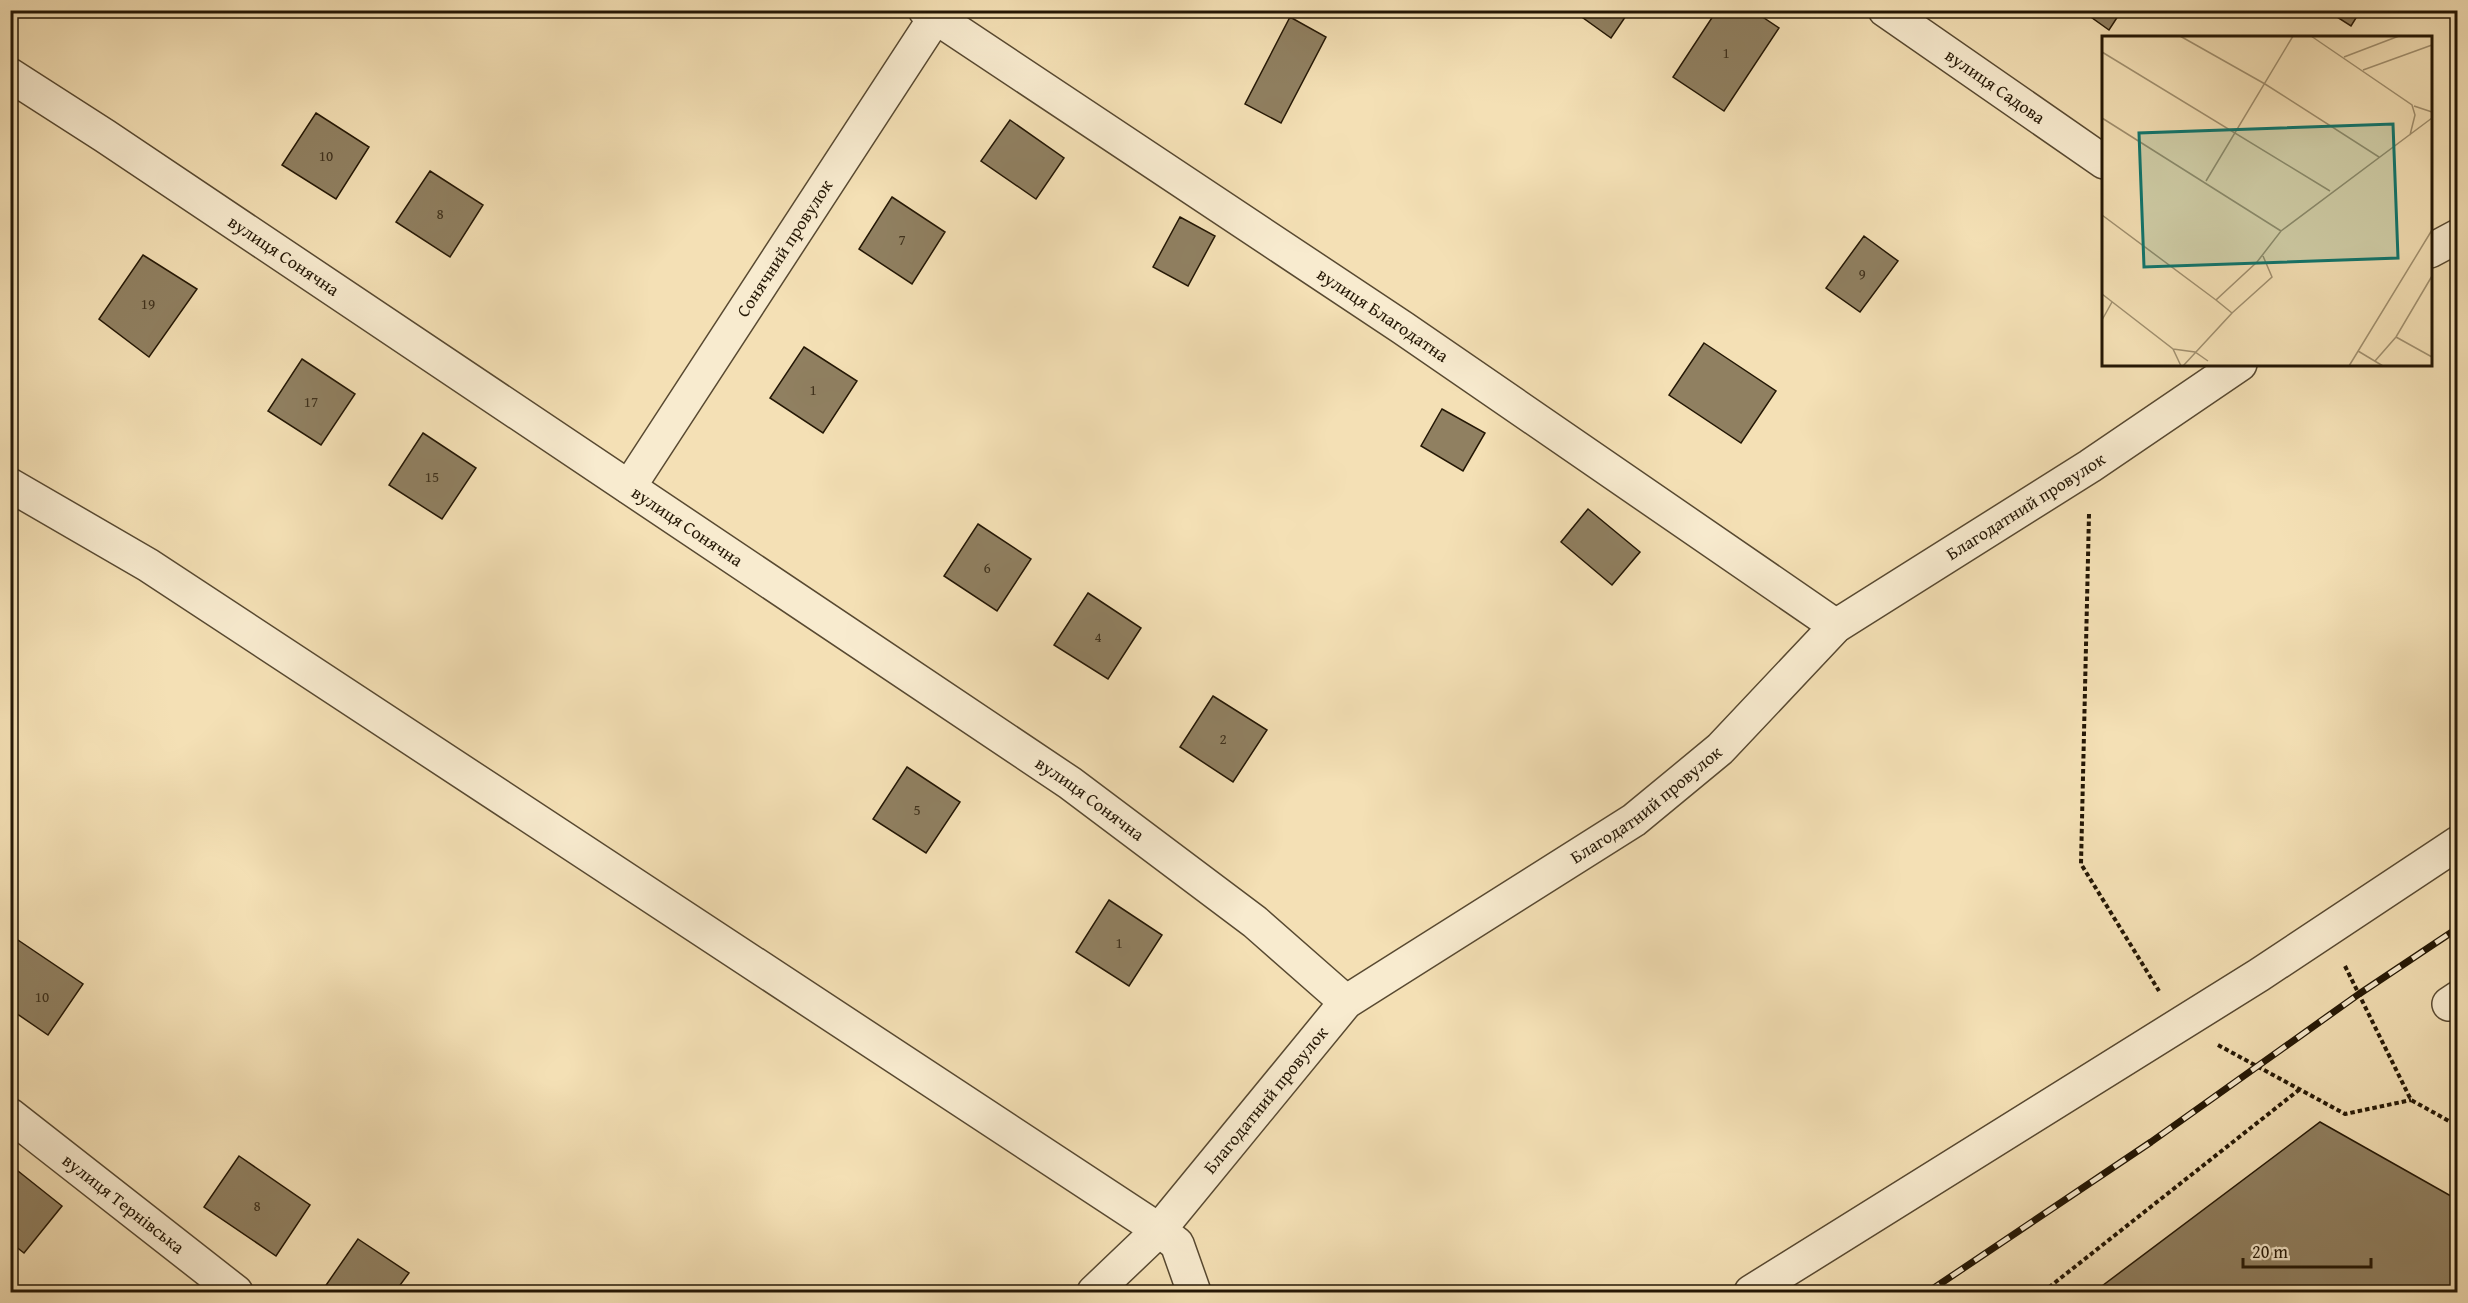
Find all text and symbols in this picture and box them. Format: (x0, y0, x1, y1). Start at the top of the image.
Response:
inset map (2102, 36, 2432, 366)
house number: 1 (1722, 42, 1730, 63)
street label: вулиця Садова (1940, 42, 2051, 131)
house number: 10 (319, 145, 333, 166)
street label: Сонячний провулок (729, 173, 839, 322)
house number: 8 (436, 203, 444, 224)
street label: вулиця Сонячна (223, 208, 345, 303)
house number: 7 (898, 229, 906, 250)
street label: вулиця Благодатна (1312, 260, 1455, 369)
house number: 9 (1858, 263, 1866, 284)
house number: 19 (141, 293, 155, 314)
house number: 1 (809, 379, 817, 400)
house number: 17 (304, 391, 318, 412)
street label: Благодатний провулок (1940, 445, 2111, 567)
house number: 15 (425, 466, 439, 487)
street label: вулиця Сонячна (626, 479, 749, 573)
house number: 6 (983, 557, 991, 578)
house number: 4 (1094, 626, 1102, 647)
house number: 2 (1219, 728, 1227, 749)
street label: Благодатний провулок (1564, 738, 1728, 870)
street label: вулиця Сонячна (1030, 749, 1151, 848)
house number: 5 (913, 799, 921, 820)
house number: 1 (1115, 932, 1123, 953)
house number: 10 (35, 986, 49, 1007)
street label: Благодатний провулок (1196, 1020, 1334, 1179)
street label: вулиця Тернівська (57, 1147, 191, 1260)
house number: 8 (253, 1195, 261, 1216)
scale bar (2243, 1231, 2370, 1269)
text: 20 m (2252, 1238, 2288, 1265)

